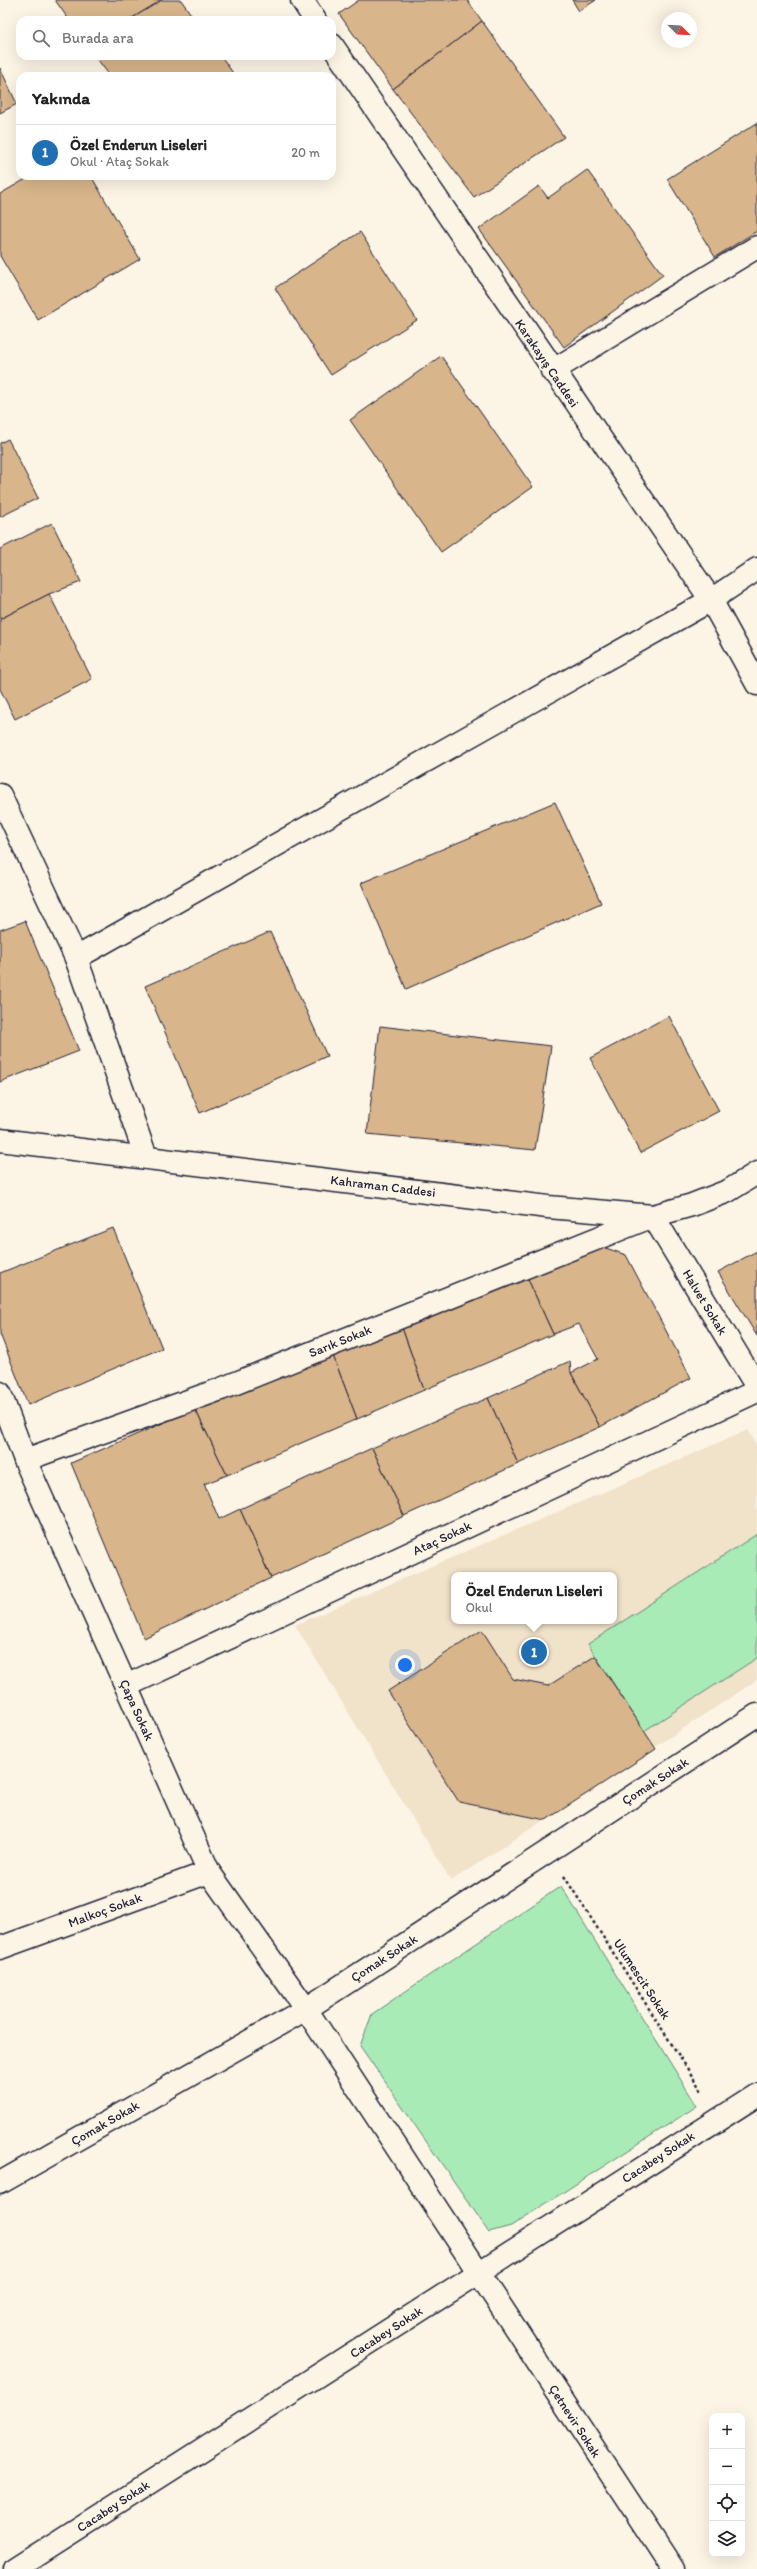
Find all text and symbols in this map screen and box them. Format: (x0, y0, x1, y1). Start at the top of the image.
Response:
north arrow (661, 12, 697, 48)
search box (16, 16, 336, 60)
icon: search (30, 27, 52, 49)
text: Burada ara (62, 29, 134, 47)
text: Yakında (32, 88, 90, 108)
text: Özel Enderun Liseleri (70, 136, 207, 154)
text: 1 (42, 145, 48, 160)
text: 20 m (291, 145, 320, 160)
text: Okul · Ataç Sokak (70, 154, 169, 169)
street label: Karakayış Caddesi (512, 316, 582, 410)
street label: Kahraman Caddesi (330, 1172, 436, 1200)
street label: Halvet Sokak (680, 1267, 731, 1338)
street label: Sarık Sokak (307, 1322, 374, 1360)
street label: Ataç Sokak (410, 1518, 474, 1558)
popup (451, 1572, 617, 1624)
text: Özel Enderun Liseleri (465, 1582, 603, 1600)
text: Okul (465, 1600, 492, 1615)
pin: 1 (521, 1637, 547, 1667)
your location (395, 1655, 415, 1675)
street label: Çapa Sokak (117, 1677, 157, 1743)
street label: Çomak Sokak (619, 1754, 691, 1808)
street label: Malkoç Sokak (66, 1890, 144, 1930)
street label: Çomak Sokak (348, 1931, 420, 1985)
street label: Ulumescit Sokak (610, 1936, 674, 2022)
street label: Çomak Sokak (68, 2097, 142, 2149)
street label: Cacabey Sokak (619, 2128, 697, 2186)
street label: Cacabey Sokak (347, 2303, 425, 2361)
street label: Çetnevir Sokak (546, 2382, 604, 2460)
map controls (709, 2413, 745, 2557)
button: + (709, 2413, 745, 2449)
button: − (709, 2449, 745, 2485)
street label: Cacabey Sokak (74, 2477, 152, 2535)
button: locate (709, 2485, 745, 2521)
button: layers (709, 2521, 745, 2557)

